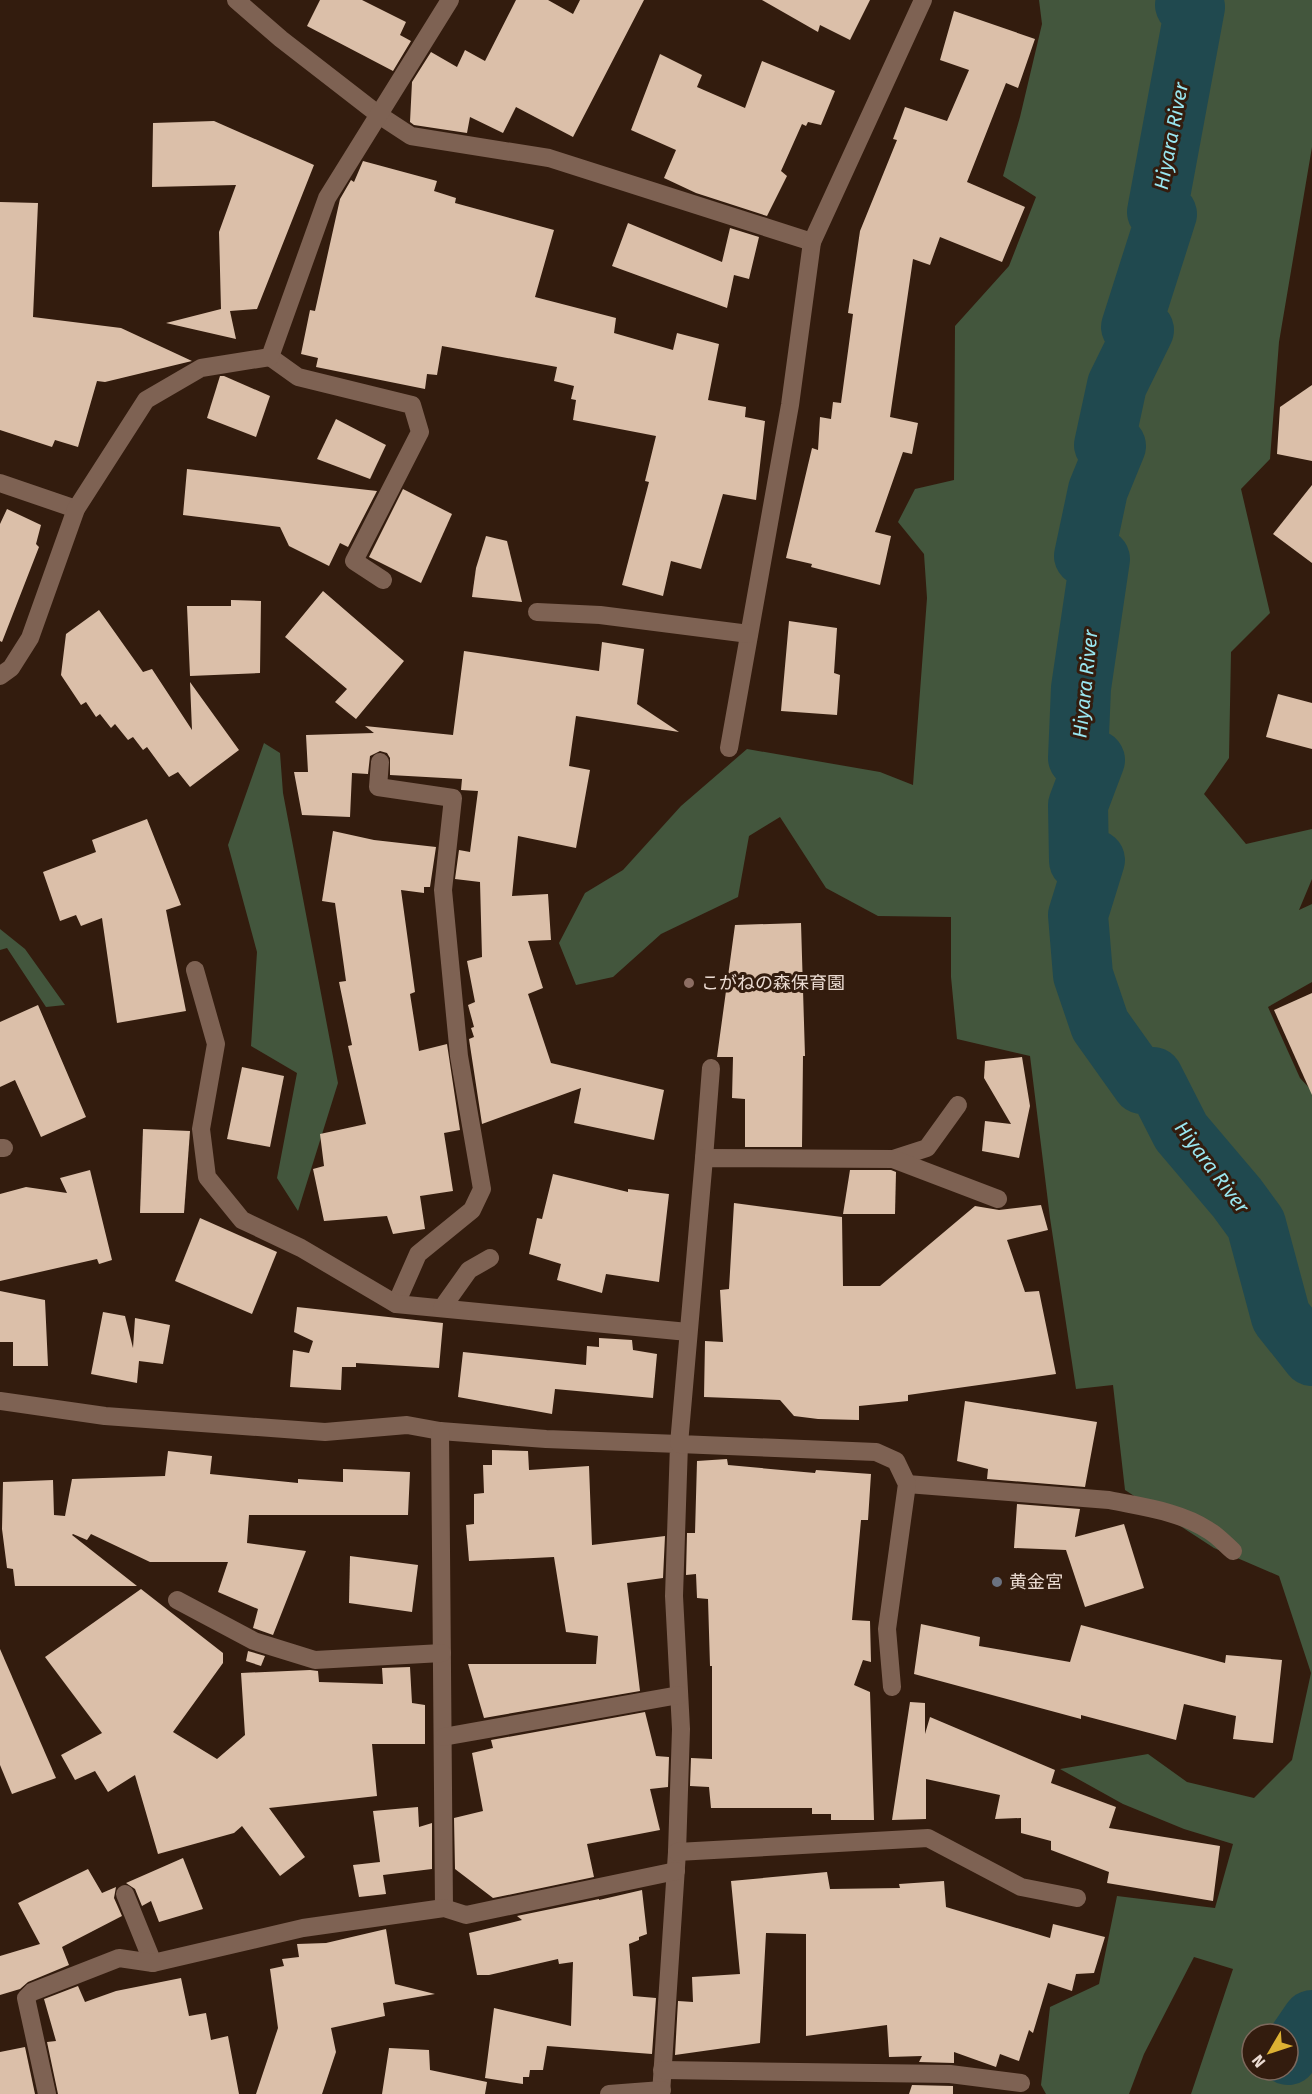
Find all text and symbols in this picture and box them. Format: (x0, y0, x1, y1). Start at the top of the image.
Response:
water label: Hiyara River (1149, 79, 1193, 192)
water label: Hiyara River (1067, 627, 1103, 739)
place label: こがねの森保育園 (701, 972, 845, 994)
marker: こがねの森保育園 (682, 976, 696, 990)
water label: Hiyara River (1170, 1116, 1255, 1219)
place label: 黄金宮 (1009, 1571, 1063, 1593)
marker: 黄金宮 (990, 1575, 1004, 1589)
north arrow (1240, 2022, 1300, 2082)
text: N (1248, 2051, 1269, 2071)

